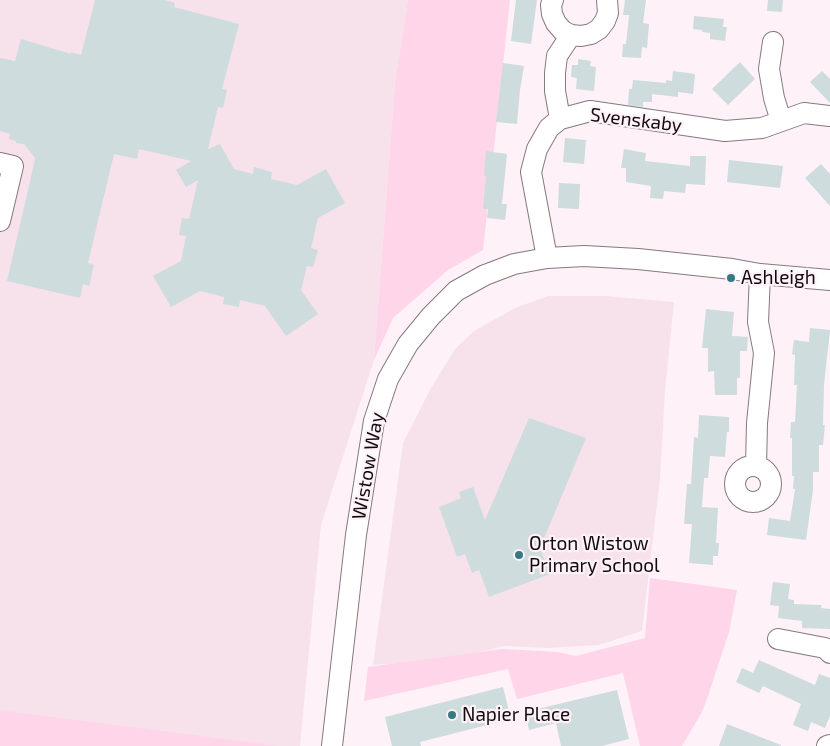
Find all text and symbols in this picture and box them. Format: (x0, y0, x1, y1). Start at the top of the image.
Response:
street label: Svenskaby (589, 103, 683, 137)
place label: Ashleigh (741, 267, 816, 289)
marker: Ashleigh (725, 272, 737, 284)
street label: Wistow Way (347, 411, 389, 521)
place label: Orton Wistow Primary School (529, 533, 660, 577)
marker: Orton Wistow Primary School (513, 549, 525, 561)
place label: Napier Place (462, 704, 570, 726)
marker: Napier Place (446, 709, 458, 721)

